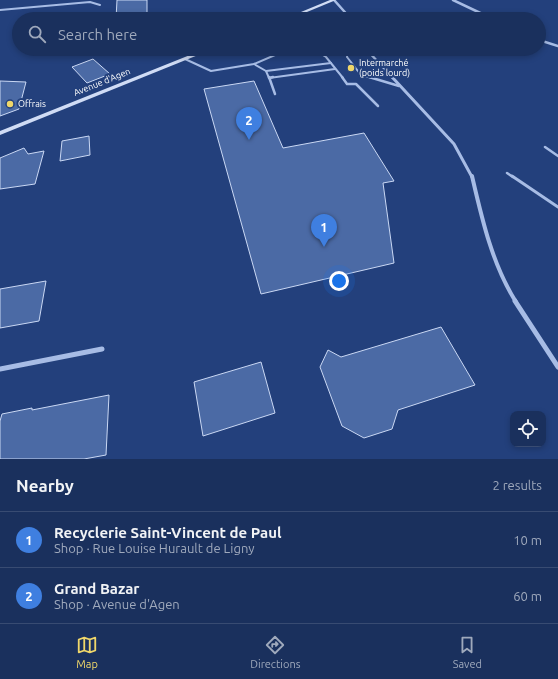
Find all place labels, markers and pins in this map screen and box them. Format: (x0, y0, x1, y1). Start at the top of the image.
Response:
place label: Intermarché (poids lourd) (359, 58, 410, 78)
marker: Intermarché (poids lourd) (346, 63, 356, 73)
marker: Offrais (5, 99, 15, 109)
place label: Offrais (18, 99, 46, 109)
pin: 2 (236, 107, 262, 140)
pin: 1 (311, 214, 337, 247)

